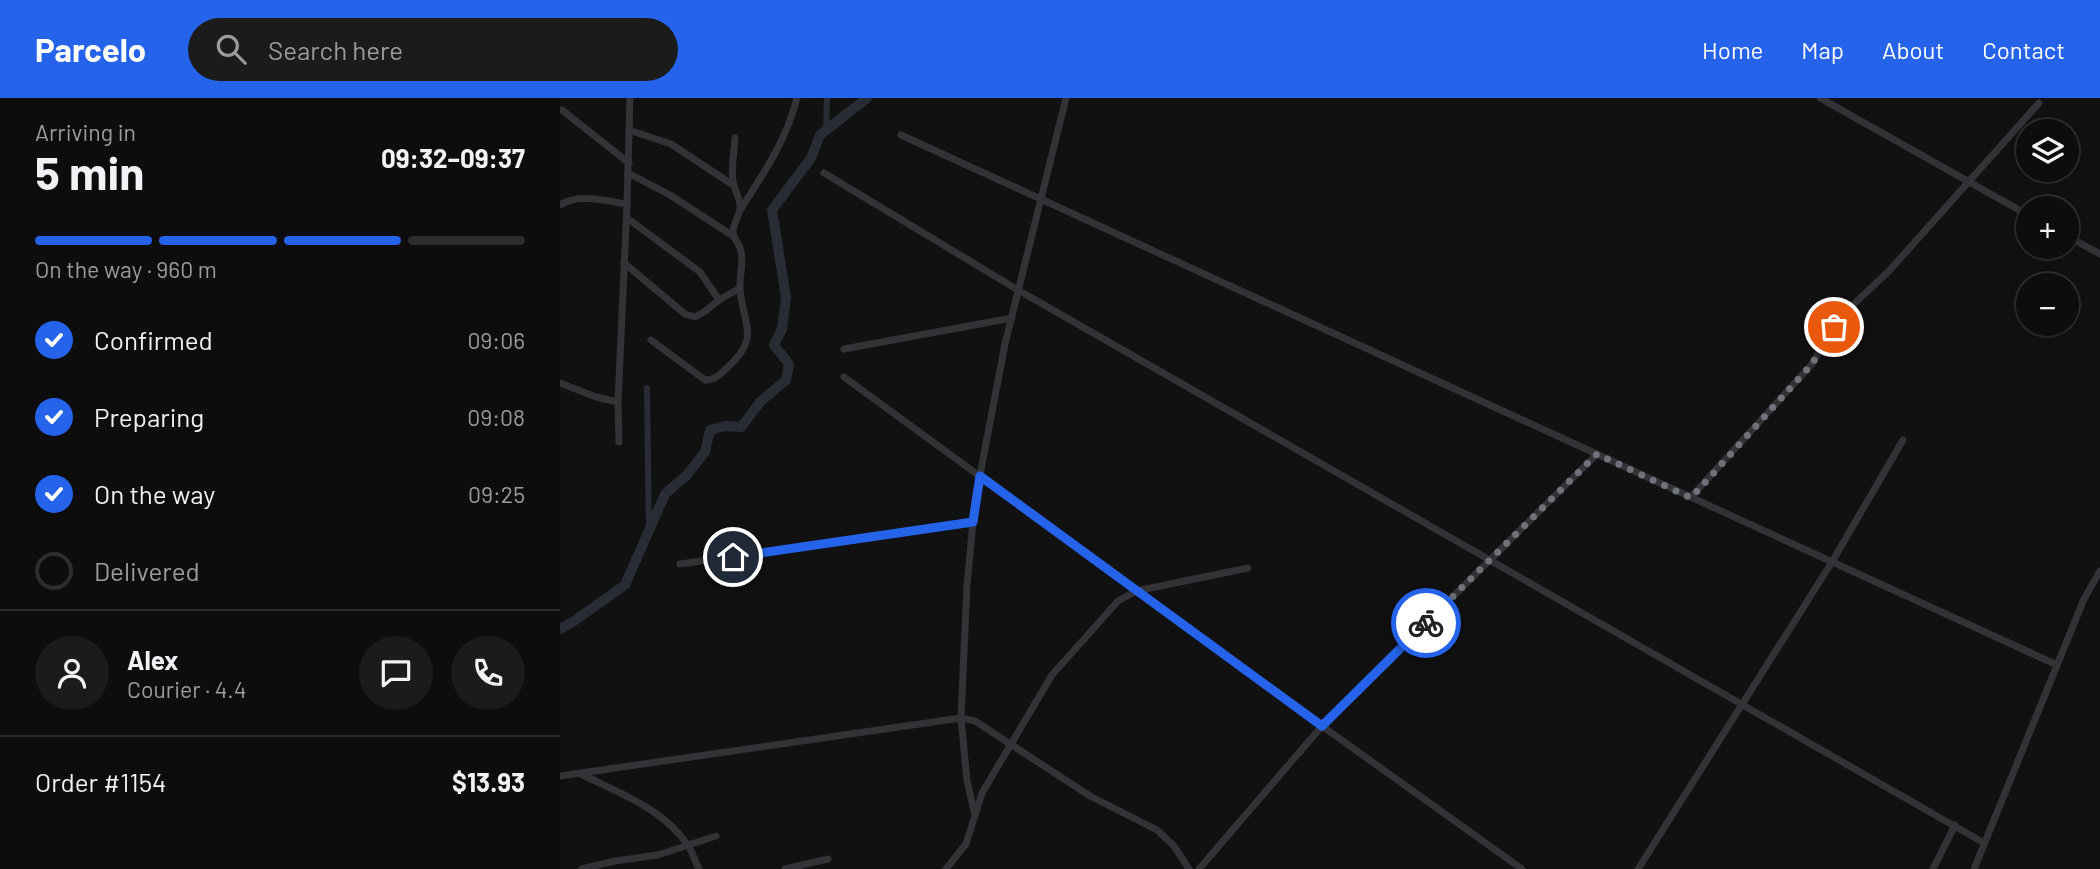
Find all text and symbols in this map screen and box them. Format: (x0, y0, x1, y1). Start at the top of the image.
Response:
search box (188, 18, 678, 81)
text: Parcelo (35, 29, 146, 69)
icon: search (212, 30, 250, 68)
text: Search here (268, 34, 403, 65)
text: Home (1702, 35, 1763, 64)
text: Map (1801, 35, 1844, 64)
text: About (1882, 35, 1944, 64)
text: Contact (1982, 35, 2065, 64)
text: Arriving in (35, 118, 136, 146)
map controls (2016, 119, 2079, 336)
button: layers (2016, 119, 2079, 182)
text: 09:32–09:37 (381, 142, 525, 173)
text: 5 min (35, 144, 144, 199)
button: + (2016, 196, 2079, 259)
text: On the way · 960 m (35, 255, 217, 283)
button: − (2016, 273, 2079, 336)
pin (1804, 297, 1864, 357)
icon: bag (1815, 308, 1853, 346)
icon: check (35, 321, 73, 359)
text: Confirmed (94, 324, 213, 355)
text: 09:06 (467, 326, 525, 354)
icon: check (35, 398, 73, 436)
text: Preparing (94, 401, 204, 432)
text: 09:08 (467, 403, 525, 431)
icon: check (35, 475, 73, 513)
text: On the way (94, 478, 215, 509)
text: 09:25 (468, 480, 525, 508)
pin (703, 527, 763, 587)
icon: home (714, 538, 752, 576)
text: Delivered (94, 555, 200, 586)
courier (1391, 588, 1461, 658)
icon: bike (1407, 604, 1445, 642)
button: person (35, 636, 109, 710)
button: chat (359, 636, 433, 710)
button: phone (451, 636, 525, 710)
text: Alex (127, 644, 178, 675)
text: Courier · 4.4 (127, 675, 246, 703)
text: Order #1154 (35, 766, 166, 797)
text: $13.93 (452, 766, 525, 797)

